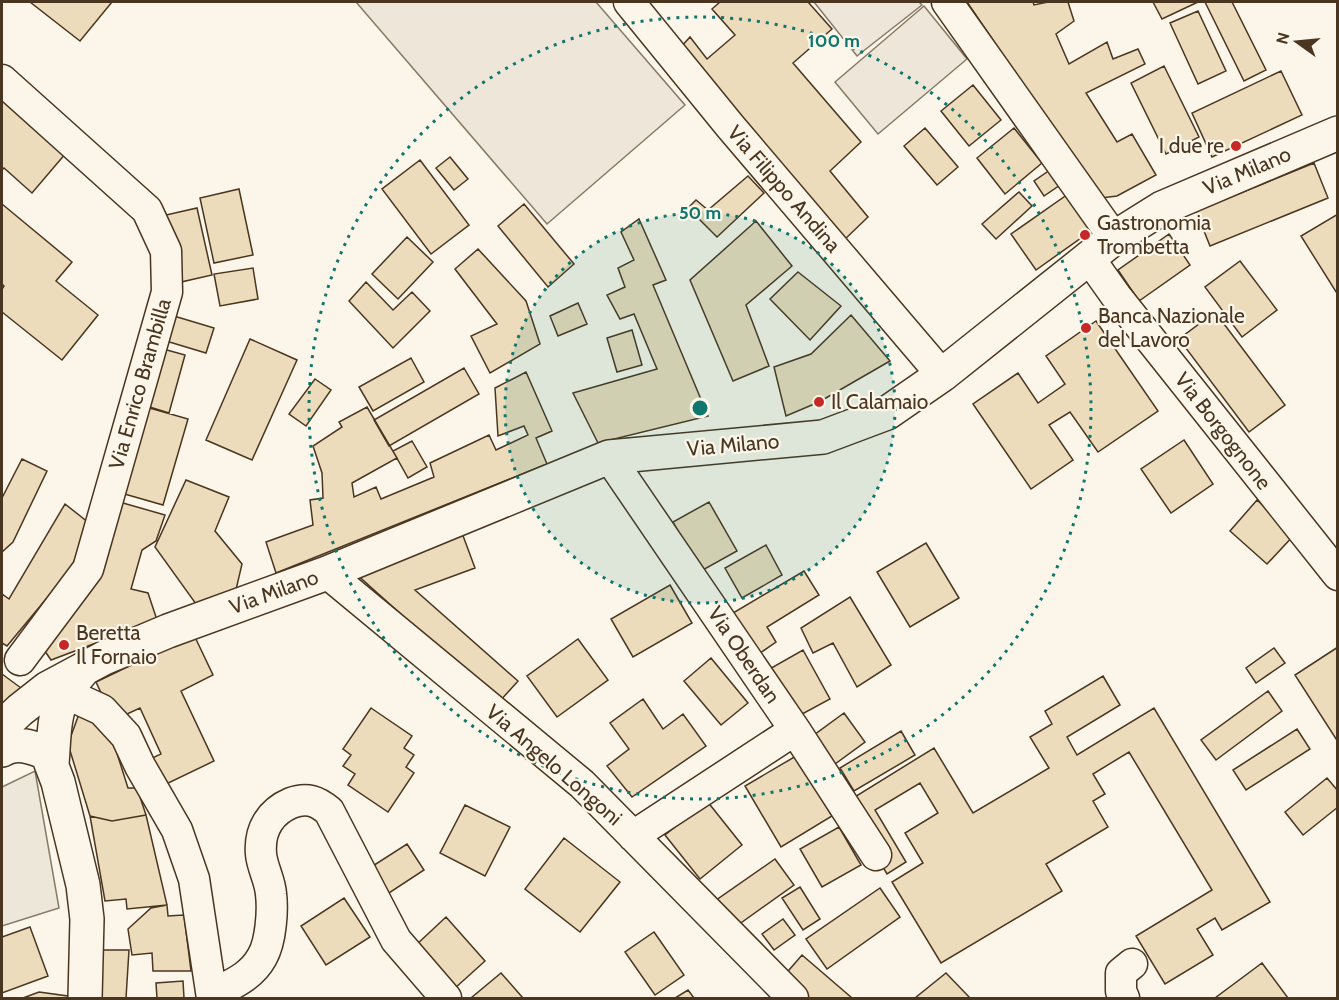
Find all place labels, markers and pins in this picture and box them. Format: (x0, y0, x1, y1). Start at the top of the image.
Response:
place label: I due re (1159, 133, 1224, 158)
marker: I due re (1229, 139, 1243, 153)
place label: Gastronomia Trombetta (1097, 210, 1211, 259)
marker: Gastronomia Trombetta (1078, 228, 1092, 242)
place label: Banca Nazionale del Lavoro (1098, 303, 1245, 352)
marker: Banca Nazionale del Lavoro (1079, 321, 1093, 335)
place label: Il Calamaio (831, 389, 928, 414)
marker: Il Calamaio (812, 395, 826, 409)
centre of rings (690, 398, 710, 418)
place label: Beretta Il Fornaio (76, 620, 157, 669)
marker: Beretta Il Fornaio (57, 638, 71, 652)

